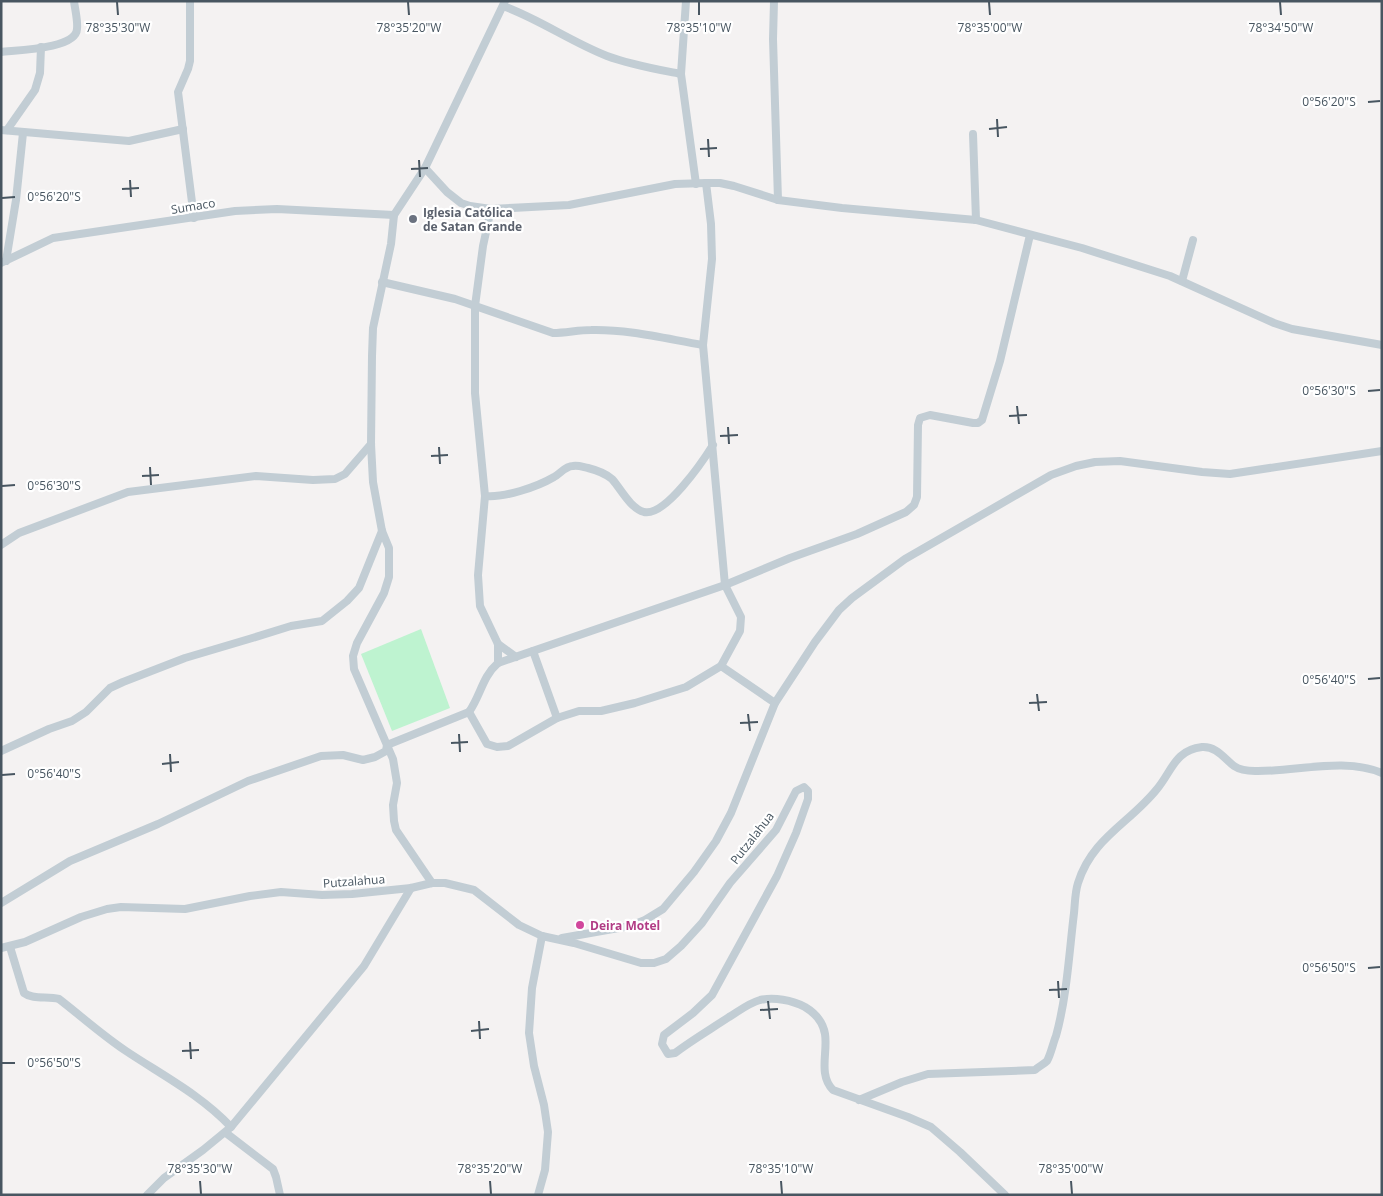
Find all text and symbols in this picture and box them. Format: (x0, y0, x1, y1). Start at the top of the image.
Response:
text: 78°35'30"W (86, 19, 150, 36)
text: 78°35'20"W (377, 19, 441, 36)
text: 78°35'10"W (667, 19, 731, 36)
text: 78°35'00"W (958, 19, 1022, 36)
text: 78°34'50"W (1249, 19, 1313, 36)
text: 0°56'20"S (1302, 93, 1356, 110)
text: 0°56'20"S (27, 188, 81, 205)
street label: Sumaco (170, 194, 216, 218)
place label: Iglesia Católica de Satan Grande (423, 204, 522, 235)
marker: Iglesia Católica de Satan Grande (407, 213, 419, 225)
text: 0°56'30"S (1302, 382, 1356, 399)
text: 0°56'30"S (27, 477, 81, 494)
text: 0°56'40"S (1302, 671, 1356, 688)
text: 0°56'40"S (27, 765, 81, 782)
street label: Putzalahua (726, 808, 778, 868)
street label: Putzalahua (322, 870, 386, 892)
place label: Deira Motel (590, 917, 660, 934)
marker: Deira Motel (574, 919, 586, 931)
text: 0°56'50"S (1302, 959, 1356, 976)
text: 0°56'50"S (27, 1054, 81, 1071)
text: 78°35'30"W (168, 1160, 232, 1177)
text: 78°35'20"W (458, 1160, 522, 1177)
text: 78°35'10"W (749, 1160, 813, 1177)
text: 78°35'00"W (1039, 1160, 1103, 1177)

